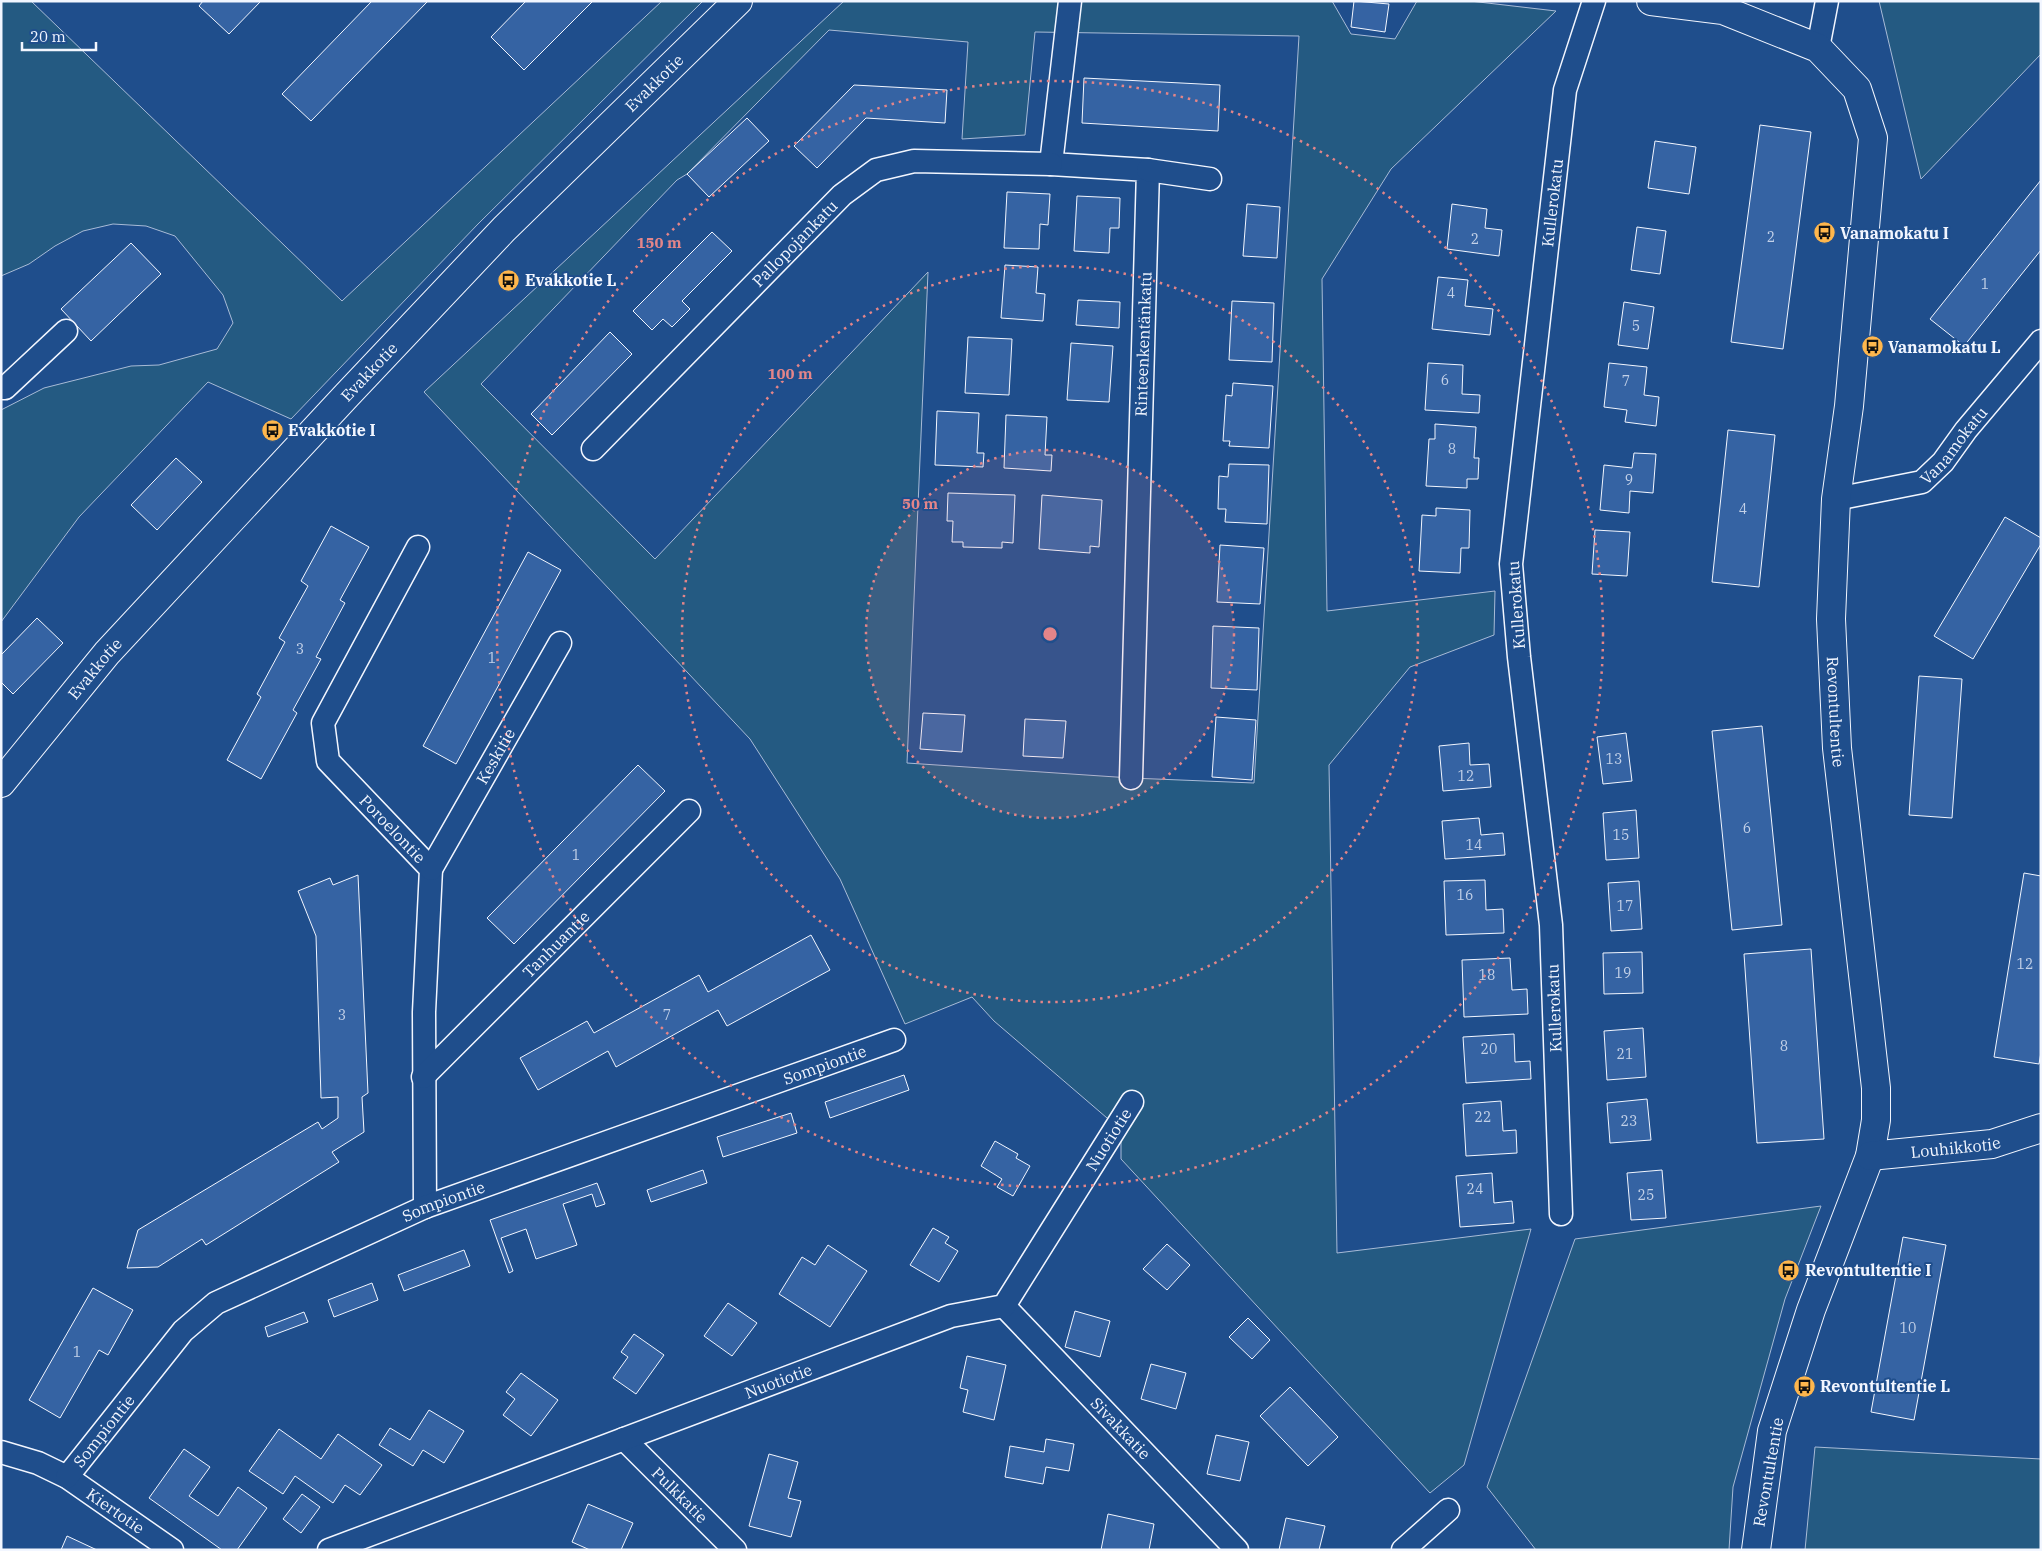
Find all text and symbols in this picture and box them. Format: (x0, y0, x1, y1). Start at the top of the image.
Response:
scale bar (22, 20, 96, 52)
text: 20 m (30, 27, 66, 46)
street label: Evakkotie (620, 50, 687, 116)
street label: Kullerokatu (1537, 157, 1567, 248)
street label: Pallopojankatu (748, 196, 842, 291)
bus stop icon: Vanamokatu I (1812, 221, 1836, 245)
place label: Vanamokatu I (1840, 223, 1949, 243)
house number: 2 (1767, 228, 1775, 246)
house number: 2 (1471, 230, 1479, 248)
text: 150 m (636, 233, 682, 252)
bus stop icon: Evakkotie L (497, 268, 521, 292)
place label: Evakkotie L (525, 270, 617, 290)
street label: Rinteenkentänkatu (1130, 271, 1156, 417)
house number: 1 (1981, 275, 1989, 293)
house number: 4 (1447, 284, 1455, 302)
house number: 5 (1632, 317, 1640, 335)
bus stop icon: Vanamokatu L (1860, 335, 1884, 359)
place label: Vanamokatu L (1888, 337, 2001, 357)
street label: Evakkotie (336, 338, 402, 406)
text: 100 m (767, 364, 813, 383)
house number: 6 (1441, 371, 1449, 389)
house number: 7 (1622, 372, 1630, 390)
street label: Vanamokatu (1916, 402, 1991, 489)
bus stop icon: Evakkotie I (260, 418, 284, 442)
place label: Evakkotie I (288, 420, 376, 440)
house number: 8 (1448, 440, 1456, 458)
house number: 9 (1625, 471, 1633, 489)
text: 50 m (902, 494, 938, 513)
house number: 4 (1739, 500, 1747, 518)
street label: Kullerokatu (1503, 560, 1529, 650)
centre of rings (1041, 625, 1059, 643)
street label: Evakkotie (63, 634, 126, 703)
house number: 3 (296, 640, 304, 658)
house number: 1 (488, 649, 496, 667)
street label: Revontultentie (1823, 656, 1849, 768)
street label: Keskitie (472, 725, 519, 788)
house number: 13 (1606, 750, 1622, 768)
house number: 12 (1458, 767, 1474, 785)
street label: Poroelontie (355, 790, 430, 867)
house number: 6 (1743, 819, 1751, 837)
house number: 15 (1613, 826, 1629, 844)
house number: 14 (1466, 836, 1482, 854)
house number: 1 (572, 846, 580, 864)
house number: 16 (1457, 886, 1473, 904)
house number: 17 (1617, 897, 1633, 915)
street label: Tanhuantie (518, 906, 594, 982)
house number: 12 (2017, 955, 2033, 973)
street label: Kullerokatu (1542, 963, 1566, 1053)
house number: 19 (1615, 964, 1631, 982)
house number: 18 (1479, 966, 1495, 984)
house number: 3 (338, 1006, 346, 1024)
house number: 7 (663, 1006, 671, 1024)
house number: 8 (1780, 1037, 1788, 1055)
house number: 20 (1481, 1040, 1497, 1058)
street label: Sompiontie (780, 1041, 869, 1089)
house number: 21 (1617, 1045, 1633, 1063)
street label: Nuotiotie (1081, 1104, 1136, 1175)
house number: 22 (1475, 1108, 1491, 1126)
house number: 23 (1621, 1112, 1637, 1130)
street label: Louhikkotie (1910, 1132, 2003, 1162)
street label: Sompiontie (399, 1177, 488, 1226)
house number: 24 (1467, 1180, 1483, 1198)
house number: 25 (1638, 1186, 1654, 1204)
bus stop icon: Revontultentie I (1777, 1258, 1801, 1282)
place label: Revontultentie I (1805, 1260, 1932, 1280)
house number: 10 (1900, 1319, 1916, 1337)
house number: 1 (73, 1343, 81, 1361)
street label: Nuotiotie (742, 1359, 815, 1403)
bus stop icon: Revontultentie L (1792, 1374, 1816, 1398)
place label: Revontultentie L (1820, 1376, 1950, 1396)
street label: Sompiontie (69, 1390, 139, 1471)
street label: Sivakkatie (1086, 1393, 1155, 1463)
street label: Revontultentie (1749, 1416, 1787, 1528)
street label: Pulkkatie (648, 1463, 712, 1527)
street label: Kiertotie (83, 1484, 148, 1538)

